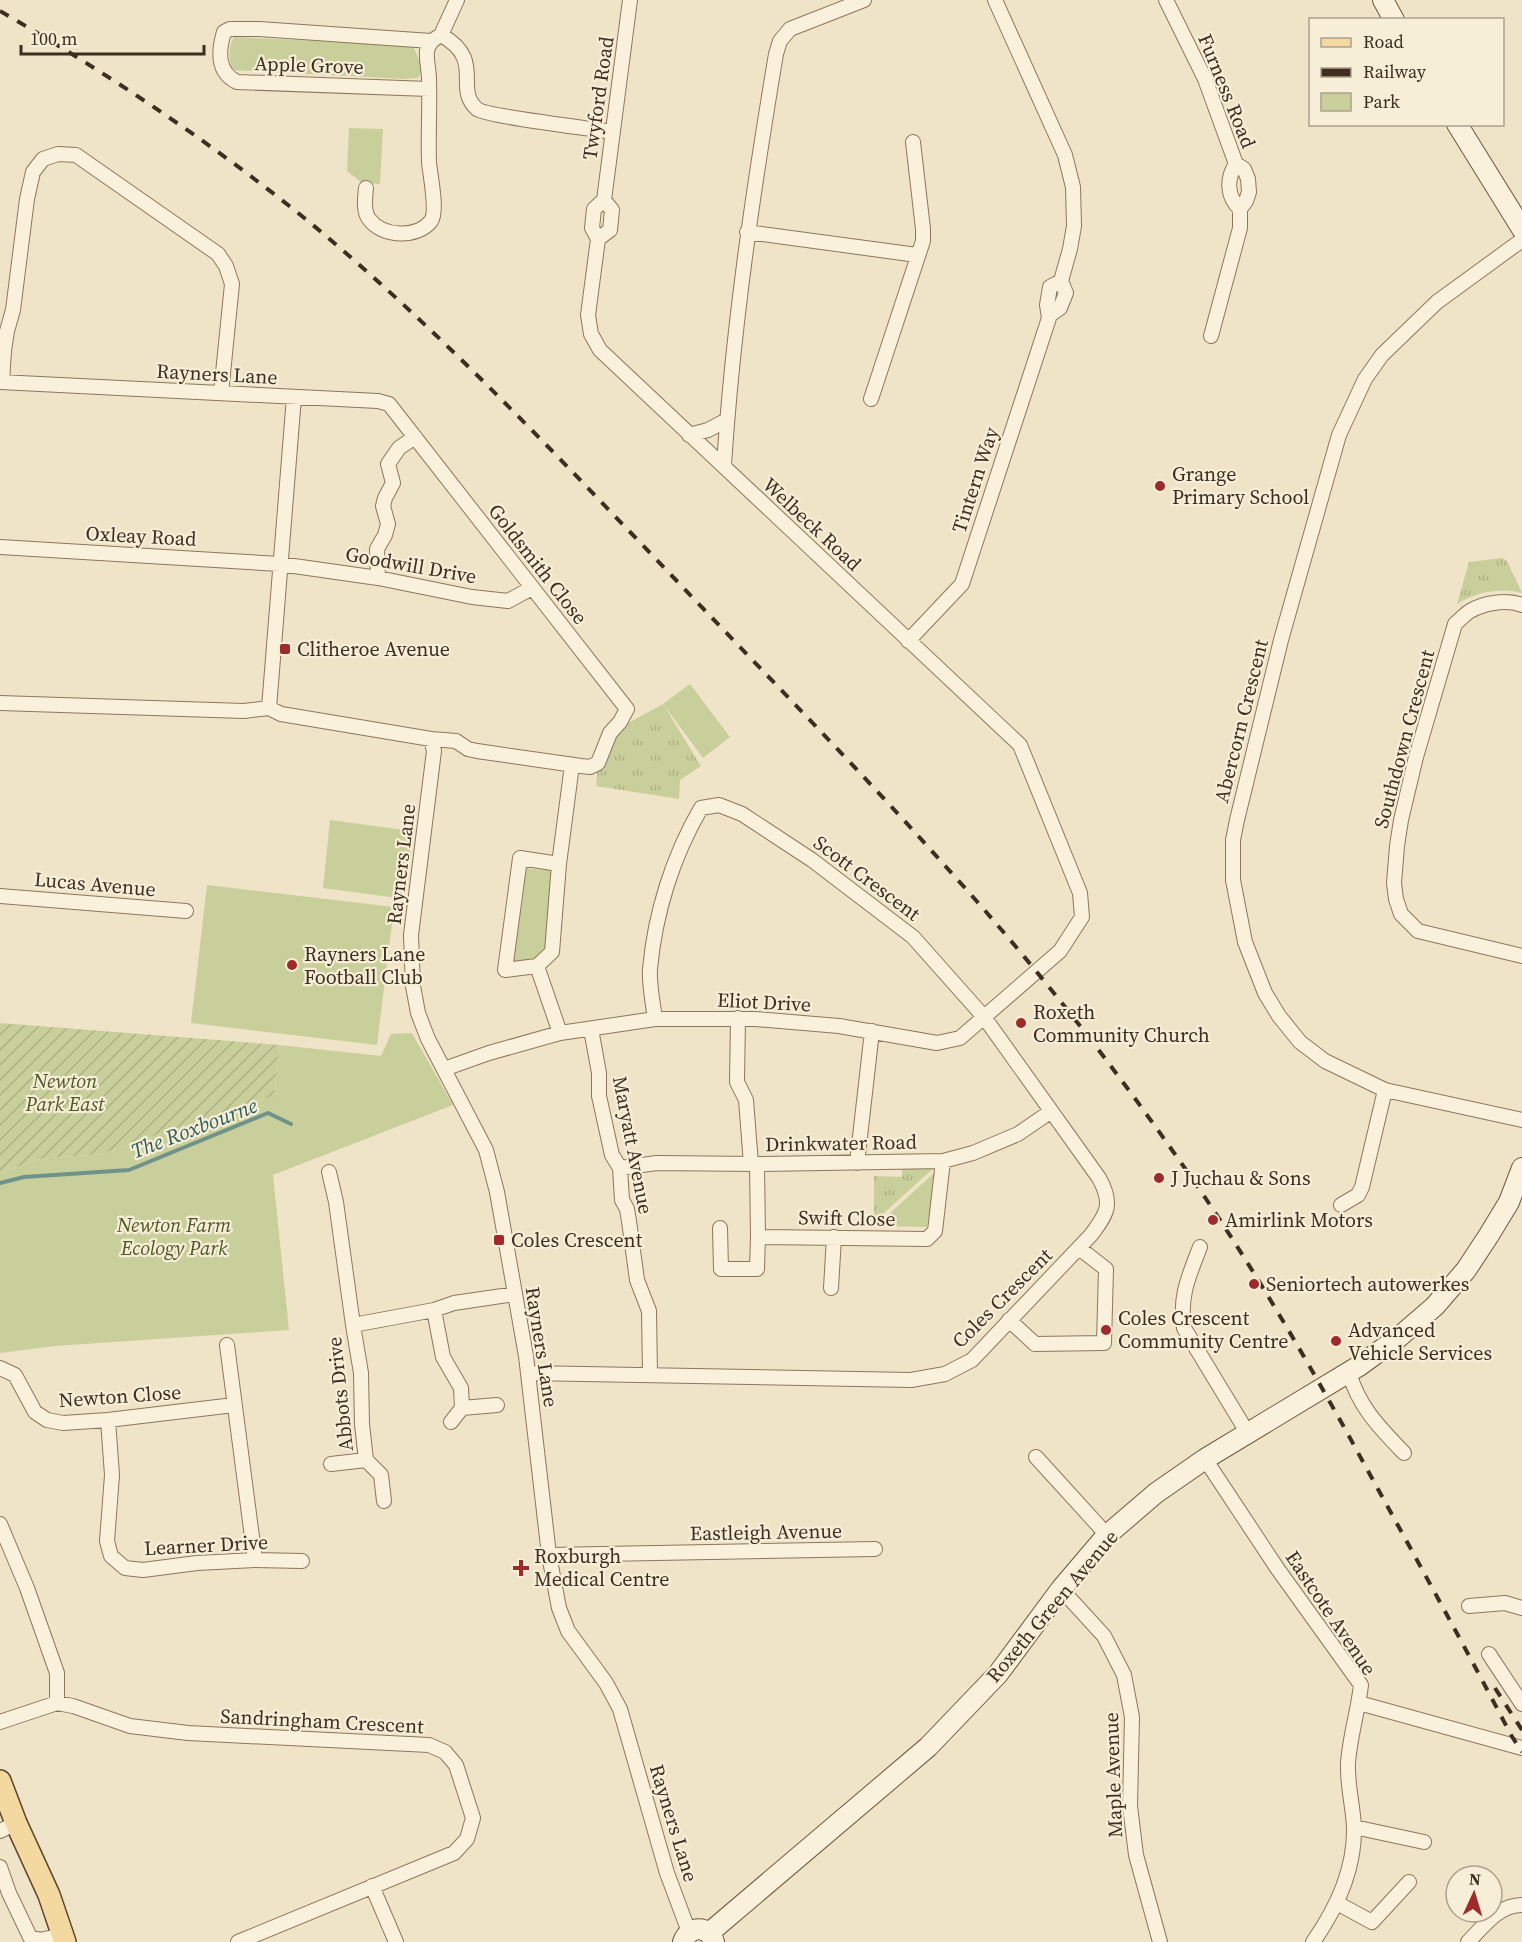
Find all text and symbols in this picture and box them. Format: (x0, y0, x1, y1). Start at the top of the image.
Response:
scale bar (21, 18, 204, 56)
legend (1309, 18, 1504, 126)
text: 100 m (30, 26, 77, 51)
text: Road (1363, 29, 1404, 54)
street label: Furness Road (1191, 30, 1263, 153)
street label: Twyford Road (575, 34, 621, 162)
street label: Apple Grove (254, 49, 364, 81)
text: Railway (1363, 59, 1427, 84)
text: Park (1363, 89, 1400, 114)
street label: Rayners Lane (156, 357, 278, 391)
street label: Tintern Way (945, 423, 1005, 536)
place label: Grange Primary School (1172, 460, 1309, 511)
street label: Welbeck Road (756, 471, 868, 578)
marker: Grange Primary School (1153, 479, 1167, 493)
street label: Goldsmith Close (482, 498, 594, 630)
street label: Oxleay Road (85, 519, 198, 553)
street label: Goodwill Drive (343, 540, 479, 590)
place label: Clitheroe Avenue (297, 635, 450, 663)
street label: Abercorn Crescent (1207, 636, 1275, 806)
marker: Clitheroe Avenue (278, 642, 292, 656)
street label: Southdown Crescent (1367, 646, 1441, 831)
street label: Rayners Lane (380, 802, 422, 926)
street label: Scott Crescent (808, 829, 926, 928)
street label: Lucas Avenue (33, 865, 157, 903)
place label: Rayners Lane Football Club (304, 940, 425, 991)
marker: Rayners Lane Football Club (285, 958, 299, 972)
street label: Eliot Drive (716, 986, 812, 1018)
place label: Roxeth Community Church (1033, 998, 1210, 1049)
marker: Roxeth Community Church (1014, 1016, 1028, 1030)
park label: Newton Park East (25, 1067, 106, 1118)
street label: Maryatt Avenue (606, 1074, 660, 1216)
water label: The Roxbourne (127, 1090, 262, 1165)
street label: Drinkwater Road (765, 1128, 918, 1158)
place label: J Juchau & Sons (1170, 1164, 1311, 1192)
marker: J Juchau & Sons (1152, 1171, 1166, 1185)
street label: Swift Close (798, 1203, 896, 1233)
place label: Amirlink Motors (1225, 1206, 1373, 1234)
park label: Newton Farm Ecology Park (116, 1211, 232, 1262)
marker: Amirlink Motors (1206, 1213, 1220, 1227)
place label: Coles Crescent (511, 1226, 643, 1254)
marker: Coles Crescent (492, 1233, 506, 1247)
street label: Coles Crescent (946, 1241, 1059, 1354)
place label: Seniortech autowerkes (1266, 1270, 1469, 1298)
marker: Seniortech autowerkes (1247, 1277, 1261, 1291)
street label: Rayners Lane (519, 1285, 565, 1409)
place label: Coles Crescent Community Centre (1118, 1304, 1288, 1355)
place label: Advanced Vehicle Services (1348, 1316, 1492, 1367)
marker: Coles Crescent Community Centre (1099, 1323, 1113, 1337)
marker: Advanced Vehicle Services (1329, 1334, 1343, 1348)
street label: Abbots Drive (320, 1335, 360, 1453)
street label: Newton Close (58, 1378, 182, 1414)
street label: Eastleigh Avenue (690, 1517, 842, 1547)
street label: Roxeth Green Avenue (980, 1524, 1124, 1688)
street label: Learner Drive (143, 1528, 269, 1562)
place label: Roxburgh Medical Centre (534, 1542, 670, 1593)
street label: Eastcote Avenue (1279, 1545, 1383, 1681)
marker: Roxburgh Medical Centre (512, 1559, 530, 1577)
street label: Sandringham Crescent (220, 1702, 425, 1740)
street label: Maple Avenue (1097, 1712, 1129, 1838)
street label: Rayners Lane (643, 1761, 705, 1885)
north arrow (1444, 1864, 1504, 1924)
text: N (1468, 1868, 1482, 1890)

